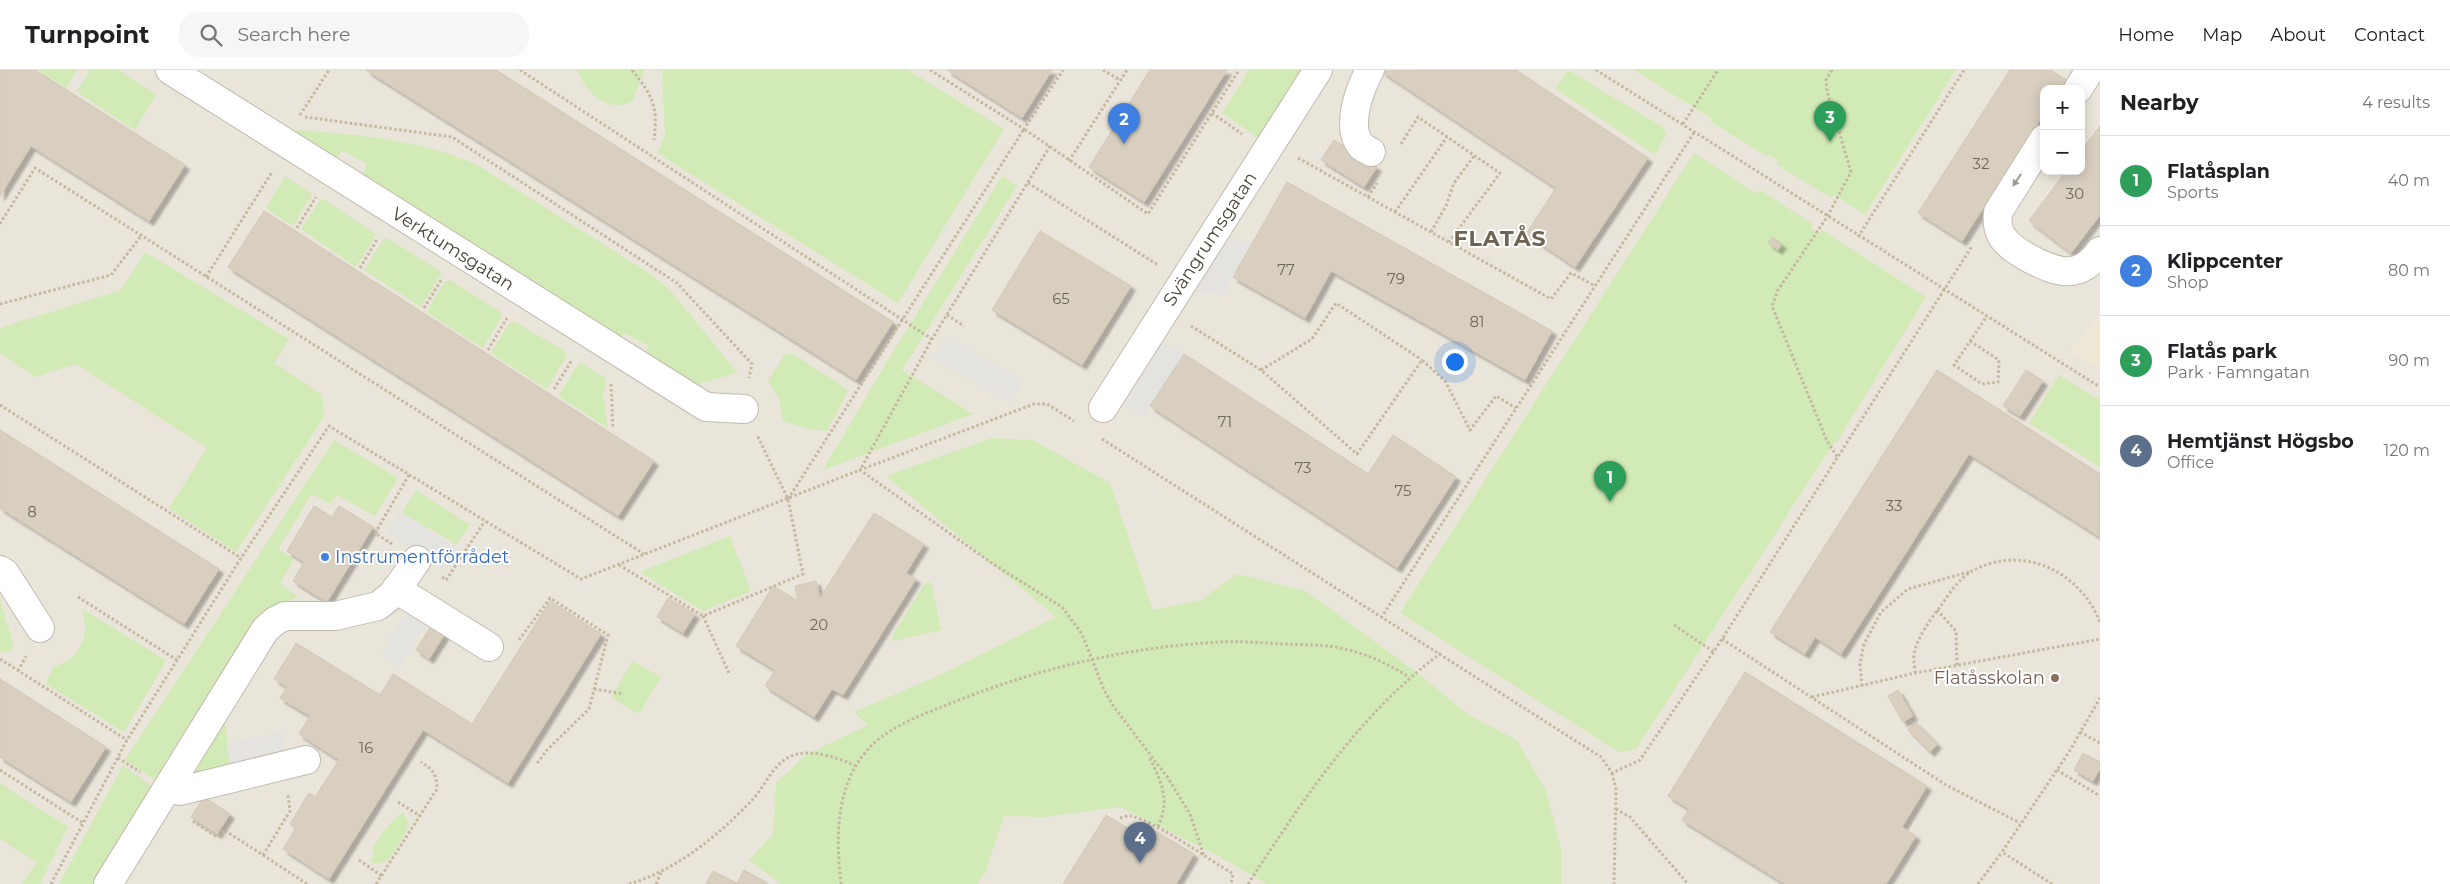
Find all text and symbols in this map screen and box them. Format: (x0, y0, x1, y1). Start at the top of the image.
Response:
search box (179, 12, 529, 57)
text: Turnpoint (25, 20, 149, 49)
icon: search (197, 21, 225, 49)
text: Search here (237, 23, 350, 46)
text: Home (2118, 24, 2174, 46)
text: Map (2202, 24, 2242, 46)
text: About (2270, 24, 2326, 46)
text: Contact (2354, 24, 2425, 46)
map controls (2040, 85, 2085, 175)
button: + (2040, 85, 2085, 130)
text: Nearby (2120, 90, 2199, 115)
text: 4 results (2362, 93, 2430, 112)
pin: 3 (1814, 101, 1846, 142)
pin: 2 (1108, 103, 1140, 144)
button: − (2040, 130, 2085, 175)
house number: 32 (1973, 154, 1989, 173)
text: Flatåsplan (2167, 160, 2270, 183)
street label: Svängrumsgatan (1158, 168, 1262, 310)
text: 1 (2133, 171, 2139, 190)
text: 40 m (2388, 171, 2430, 190)
one-way arrow (2012, 173, 2021, 186)
text: Sports (2167, 183, 2219, 202)
house number: 30 (2066, 184, 2084, 203)
street label: Verktumsgatan (388, 203, 518, 295)
district label: FLATÅS (1453, 224, 1547, 252)
text: Klippcenter (2167, 250, 2283, 273)
house number: 77 (1277, 260, 1295, 279)
text: 2 (2131, 261, 2141, 280)
text: 80 m (2388, 261, 2430, 280)
house number: 79 (1387, 269, 1405, 288)
text: Shop (2167, 273, 2209, 292)
house number: 65 (1052, 289, 1070, 308)
house number: 81 (1470, 312, 1485, 331)
text: Flatås park (2167, 340, 2277, 363)
your location (1442, 349, 1468, 375)
text: 3 (2131, 351, 2141, 370)
text: 90 m (2388, 351, 2430, 370)
text: Park · Famngatan (2167, 363, 2310, 382)
house number: 71 (1218, 412, 1232, 431)
text: Hemtjänst Högsbo (2167, 430, 2354, 453)
text: 4 (2130, 441, 2142, 460)
text: 120 m (2383, 441, 2430, 460)
text: Office (2167, 453, 2214, 472)
house number: 73 (1294, 458, 1312, 477)
pin: 1 (1594, 461, 1626, 502)
house number: 75 (1394, 481, 1412, 500)
house number: 33 (1886, 496, 1902, 515)
house number: 8 (27, 502, 37, 521)
place label: Instrumentförrådet (335, 546, 509, 568)
marker: Instrumentförrådet (319, 551, 331, 563)
house number: 20 (810, 615, 828, 634)
place label: Flatåsskolan (1934, 667, 2045, 689)
marker: Flatåsskolan (2049, 672, 2061, 684)
house number: 16 (359, 738, 373, 757)
pin: 4 (1124, 822, 1156, 863)

